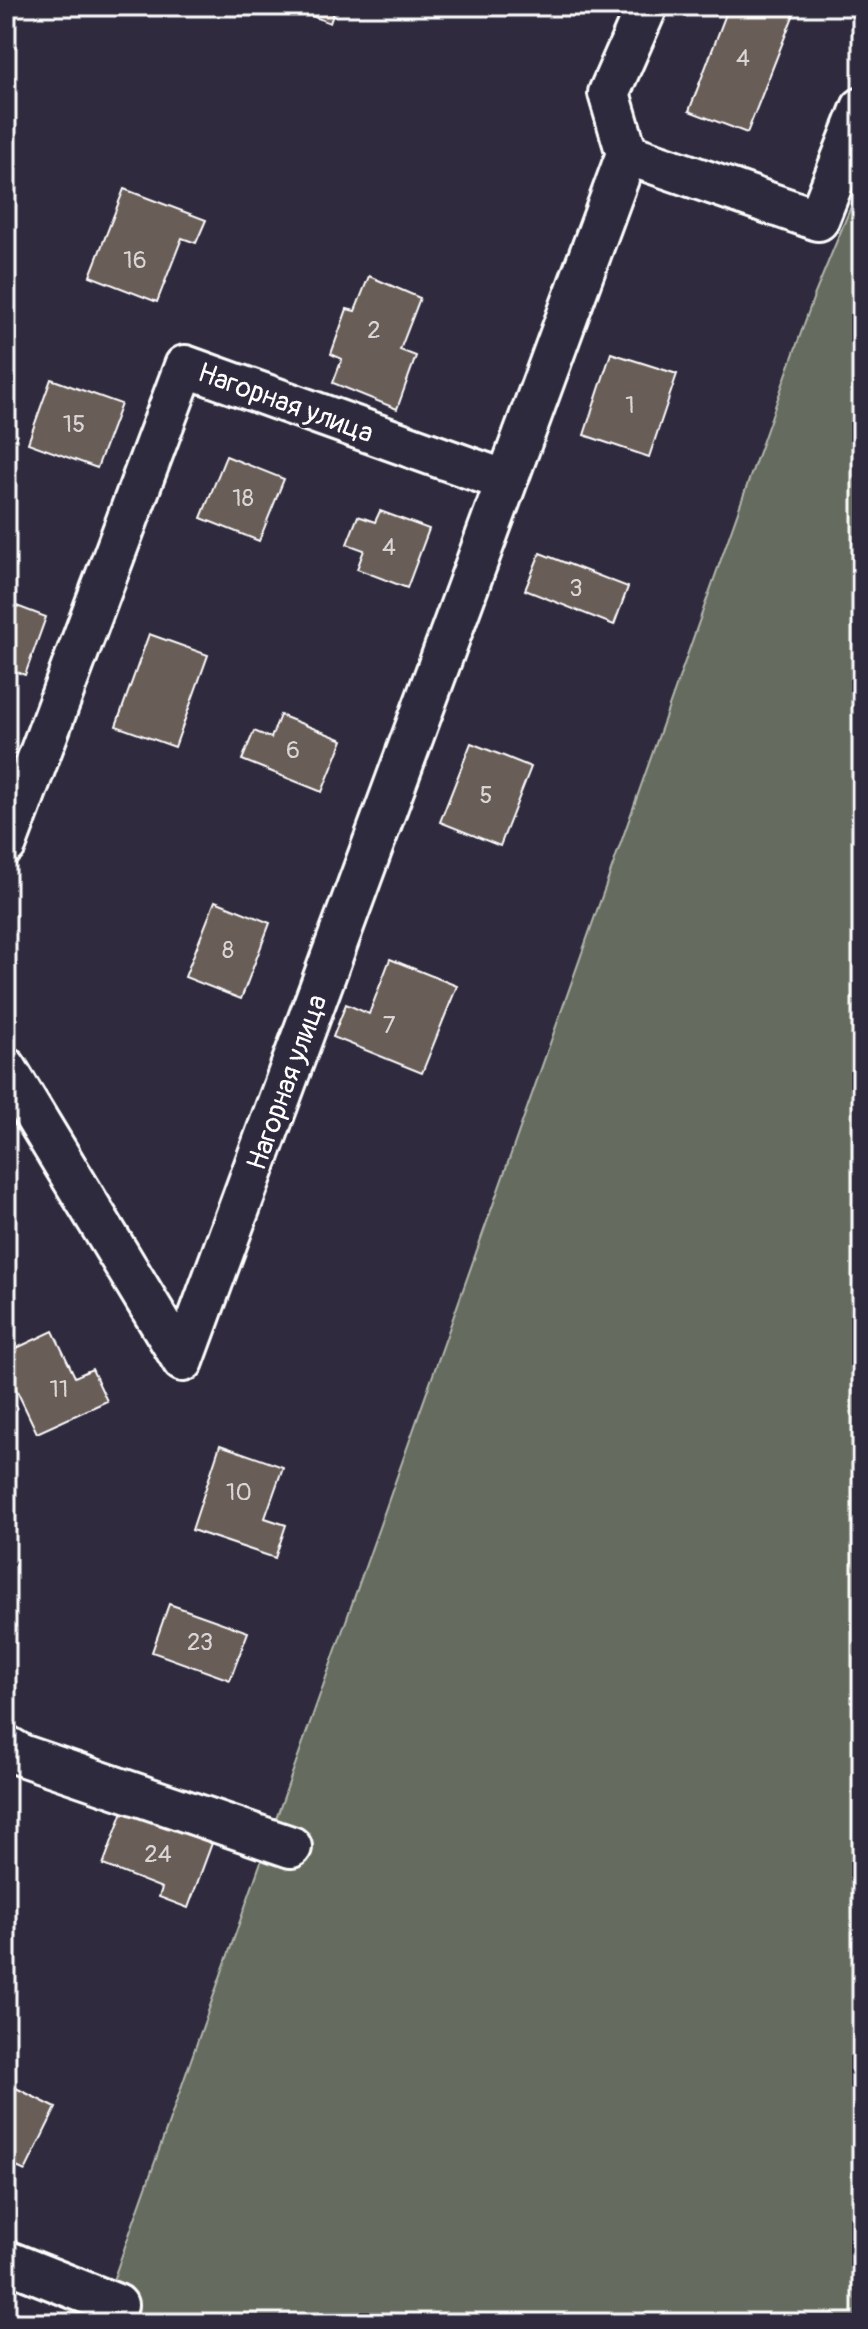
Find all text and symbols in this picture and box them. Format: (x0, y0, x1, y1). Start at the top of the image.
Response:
house number: 4 (736, 44, 750, 73)
house number: 16 (123, 246, 147, 275)
house number: 2 (367, 316, 381, 345)
street label: Нагорная улица (193, 355, 378, 451)
house number: 1 (625, 391, 635, 420)
house number: 15 (63, 410, 85, 439)
house number: 18 (232, 484, 254, 513)
house number: 4 (382, 533, 396, 562)
house number: 3 (569, 574, 583, 603)
house number: 6 (286, 736, 300, 765)
house number: 5 (479, 781, 493, 810)
house number: 8 (222, 936, 234, 965)
street label: Нагорная улица (239, 990, 335, 1175)
house number: 7 (383, 1011, 396, 1040)
house number: 11 (50, 1375, 68, 1404)
house number: 10 (226, 1478, 252, 1507)
house number: 23 (187, 1628, 213, 1657)
house number: 24 (144, 1840, 172, 1869)

